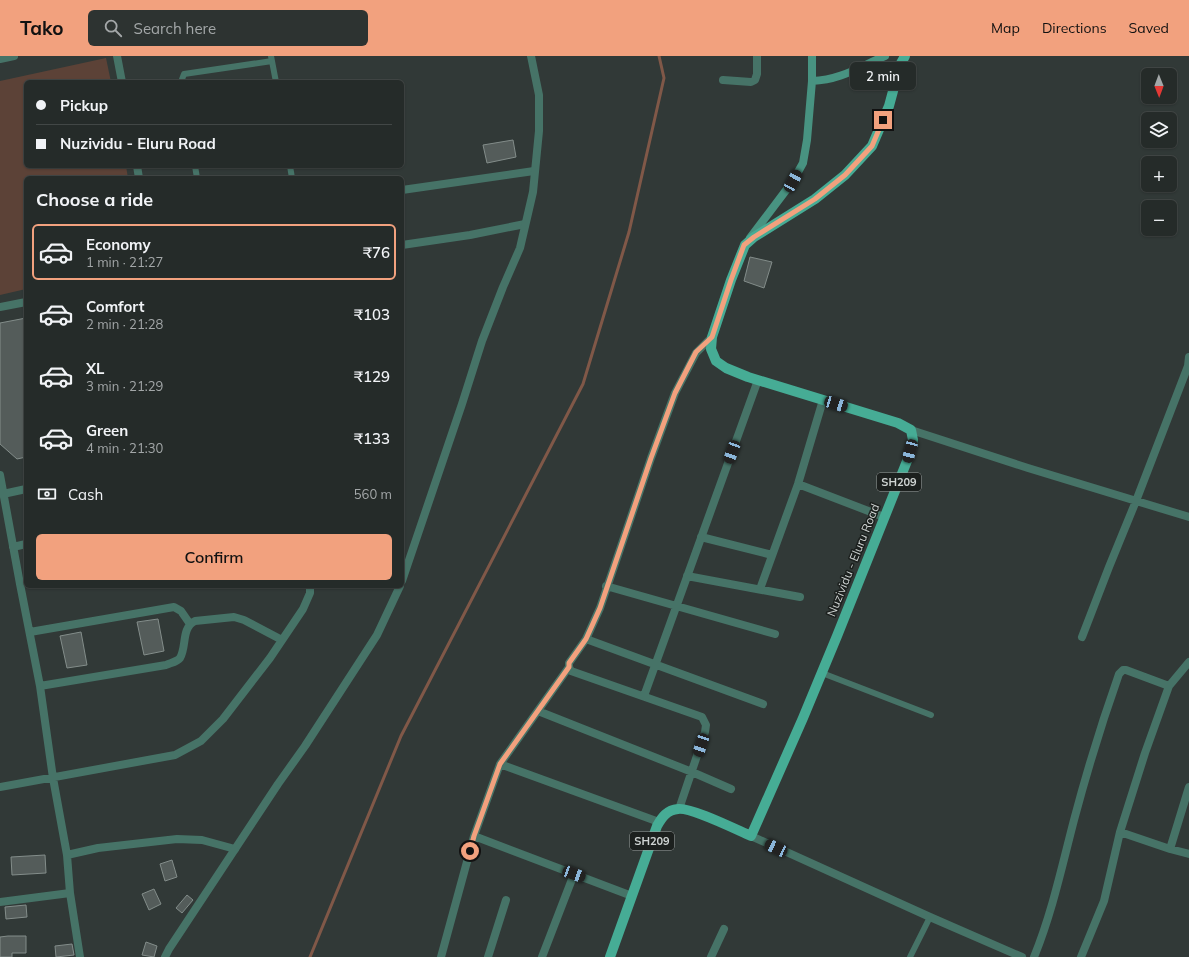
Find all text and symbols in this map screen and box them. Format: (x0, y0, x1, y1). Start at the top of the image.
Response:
search box (88, 10, 368, 46)
text: Tako (20, 16, 64, 40)
icon: search (102, 17, 124, 39)
text: Search here (134, 19, 216, 38)
text: Map (991, 19, 1020, 37)
text: Directions (1042, 19, 1107, 37)
text: Saved (1129, 19, 1169, 37)
callout: 2 min (850, 62, 916, 90)
text: 2 min (866, 68, 900, 84)
north arrow (1141, 68, 1177, 104)
map controls (1141, 68, 1177, 236)
text: Pickup (60, 96, 108, 115)
route end (874, 111, 892, 129)
button: layers (1141, 112, 1177, 148)
text: Nuzividu - Eluru Road (60, 134, 216, 153)
button: + (1141, 156, 1177, 192)
car (782, 168, 804, 194)
text: Choose a ride (36, 188, 153, 211)
button: − (1141, 200, 1177, 236)
icon: car (38, 234, 74, 270)
text: Economy (86, 235, 151, 254)
text: ₹76 (363, 243, 390, 262)
text: 1 min · 21:27 (86, 254, 163, 270)
icon: car (38, 296, 74, 332)
text: Comfort (86, 297, 144, 316)
text: ₹103 (354, 305, 390, 324)
text: 2 min · 21:28 (86, 316, 163, 332)
icon: car (38, 358, 74, 394)
text: XL (86, 359, 104, 378)
text: ₹129 (354, 367, 390, 386)
text: 3 min · 21:29 (86, 378, 163, 394)
car (823, 395, 849, 413)
icon: car (38, 420, 74, 456)
text: Green (86, 421, 128, 440)
text: ₹133 (354, 429, 390, 448)
car (901, 438, 919, 464)
car (722, 439, 742, 465)
text: 4 min · 21:30 (86, 440, 163, 456)
road number: SH209 (877, 473, 921, 491)
icon: cash (36, 483, 58, 505)
text: Cash (68, 485, 103, 504)
text: 560 m (354, 486, 392, 502)
street label: Nuzividu - Eluru Road (823, 501, 883, 619)
button: Confirm (36, 534, 392, 580)
car (692, 732, 710, 758)
road number: SH209 (630, 832, 674, 850)
car (763, 837, 789, 859)
route start (461, 842, 479, 860)
car (561, 864, 587, 884)

